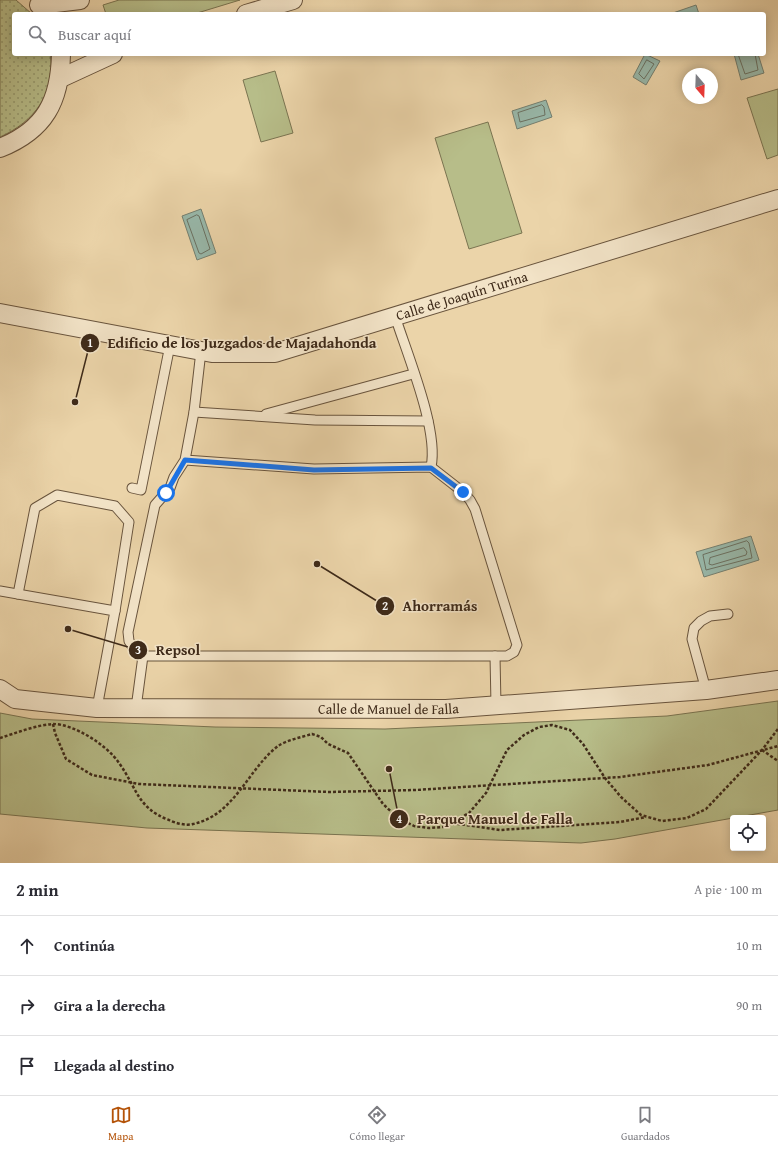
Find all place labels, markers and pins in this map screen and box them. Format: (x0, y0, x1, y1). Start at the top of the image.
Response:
callout: Edificio de los Juzgados de Majadahonda (80, 329, 385, 356)
callout: Ahorramás (375, 592, 485, 619)
callout: Repsol (128, 636, 208, 663)
callout: Parque Manuel de Falla (389, 805, 580, 832)

